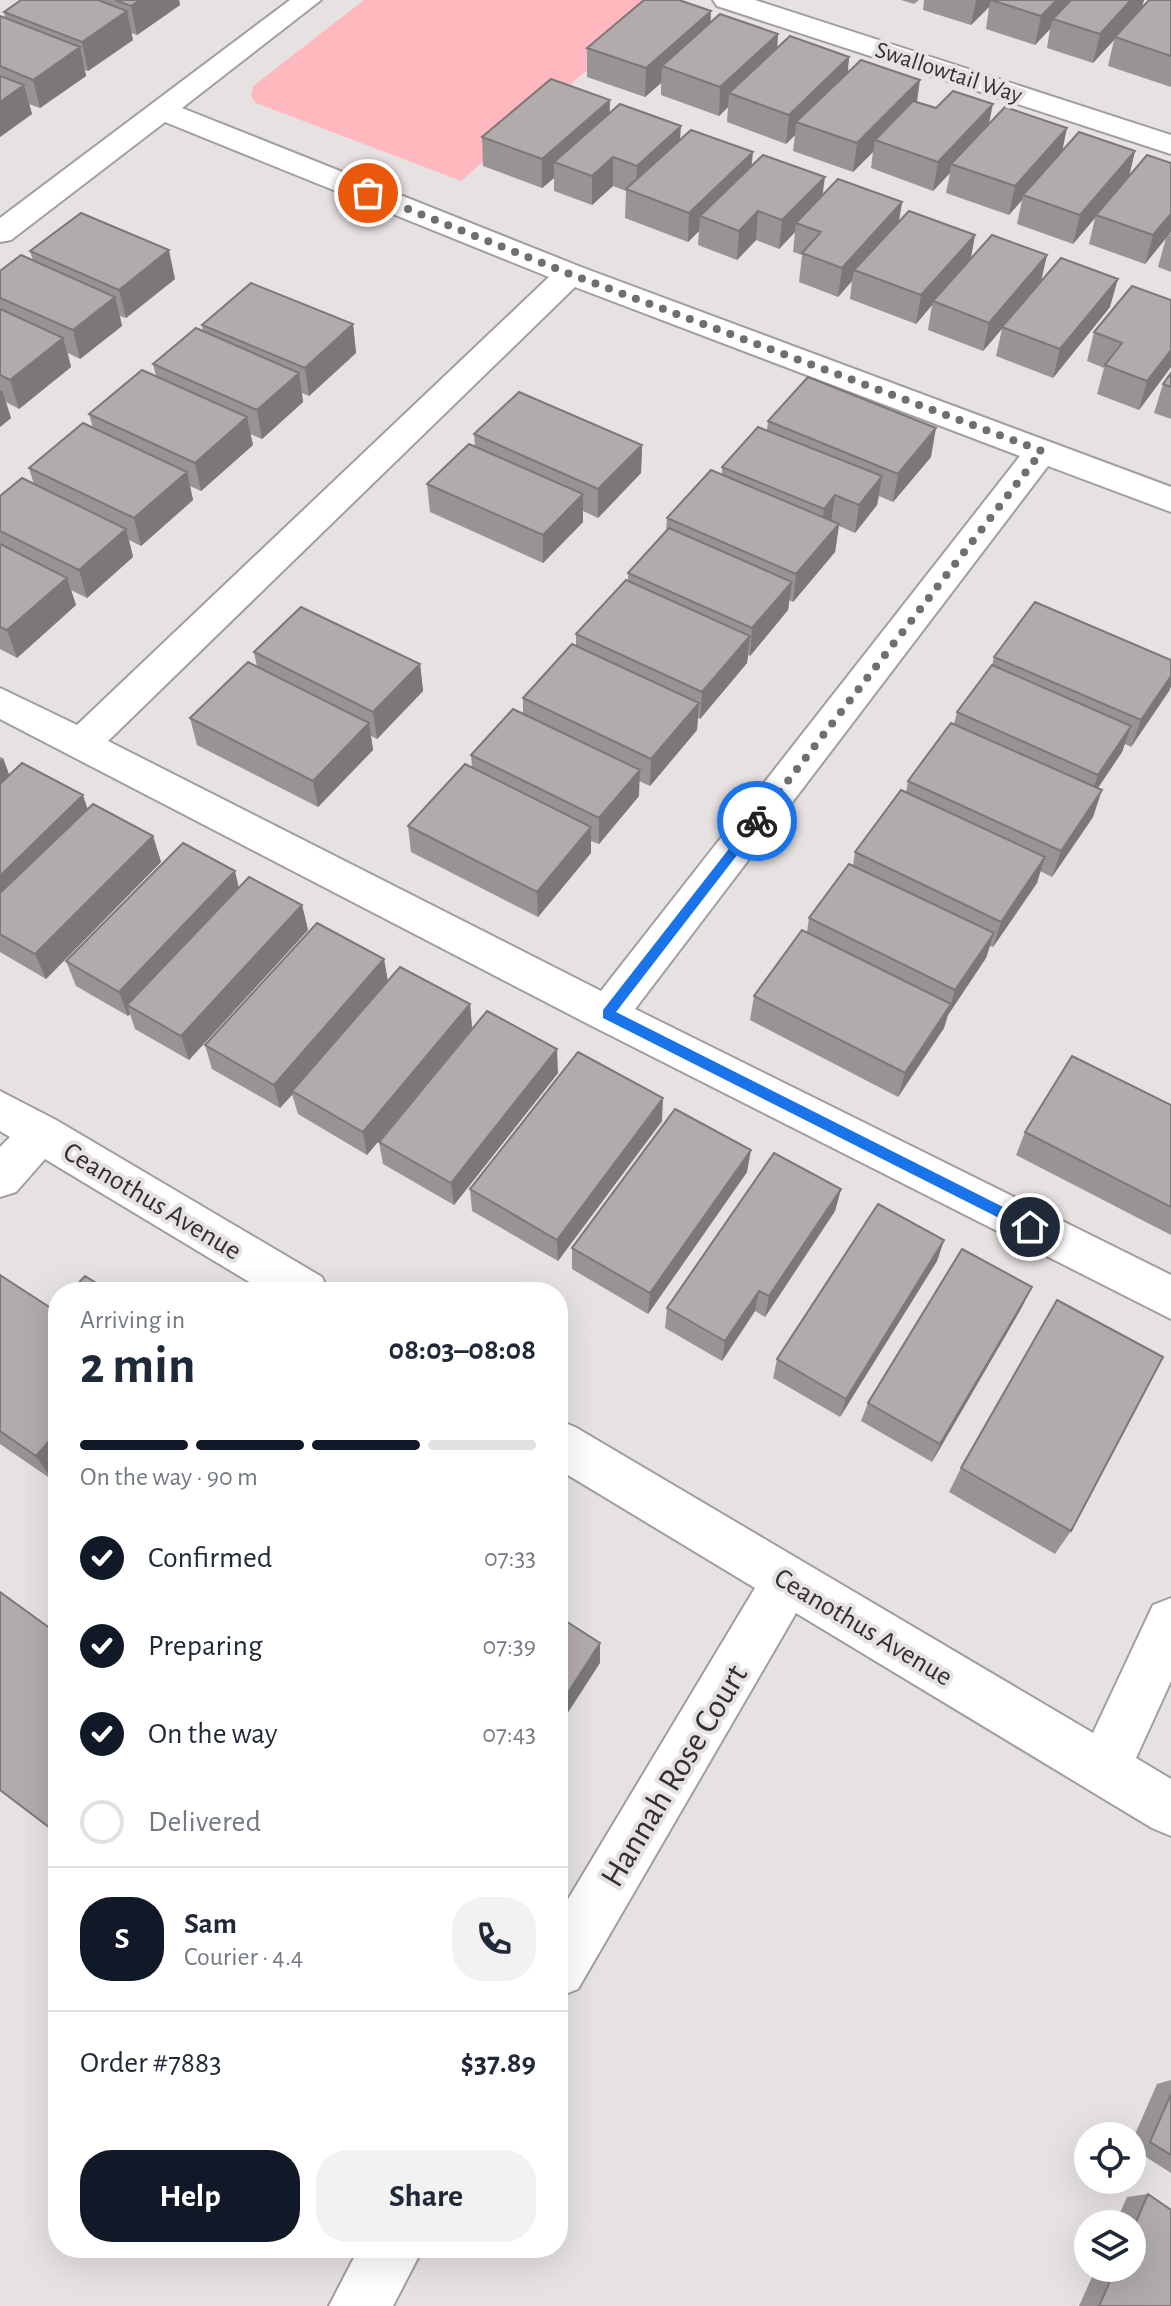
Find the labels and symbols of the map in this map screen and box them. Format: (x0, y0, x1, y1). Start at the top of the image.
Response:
street label: Swallowtail Way (872, 38, 1025, 108)
pin (334, 159, 402, 227)
courier (717, 781, 797, 861)
street label: Ceanothus Avenue (58, 1138, 246, 1266)
pin (996, 1193, 1064, 1261)
street label: Ceanothus Avenue (769, 1564, 957, 1692)
street label: Hannah Rose Court (595, 1659, 754, 1893)

